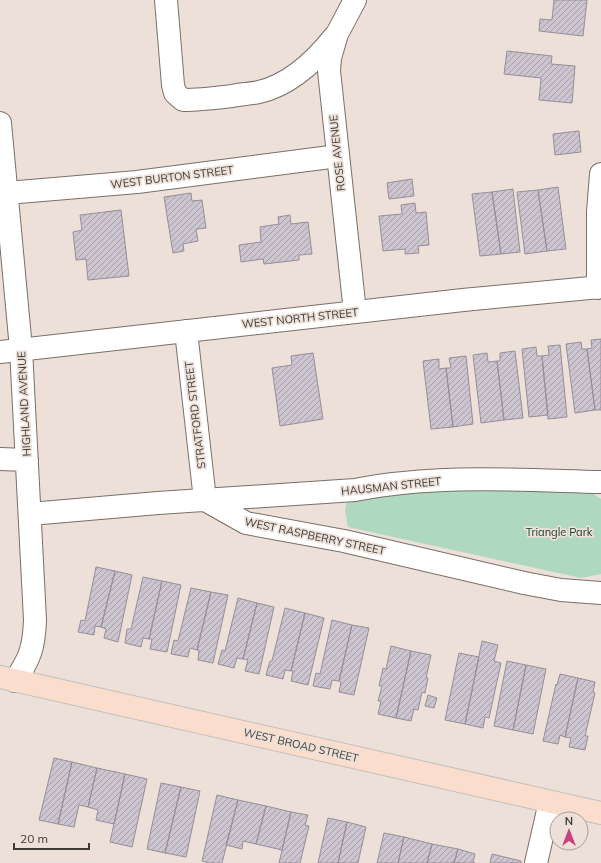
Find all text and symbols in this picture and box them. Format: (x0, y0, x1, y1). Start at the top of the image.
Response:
street label: ROSE AVENUE (326, 114, 348, 192)
street label: WEST BURTON STREET (110, 162, 235, 191)
street label: WEST NORTH STREET (241, 305, 359, 331)
street label: HIGHLAND AVENUE (14, 351, 34, 457)
street label: STRATFORD STREET (181, 360, 209, 470)
street label: HAUSMAN STREET (340, 474, 442, 498)
street label: WEST RASPBERRY STREET (243, 514, 387, 558)
park label: Triangle Park (526, 525, 593, 539)
street label: WEST BROAD STREET (242, 725, 360, 765)
north arrow (549, 811, 589, 851)
text: N (565, 814, 573, 828)
scale bar (14, 825, 89, 851)
text: 20 m (20, 831, 48, 846)

